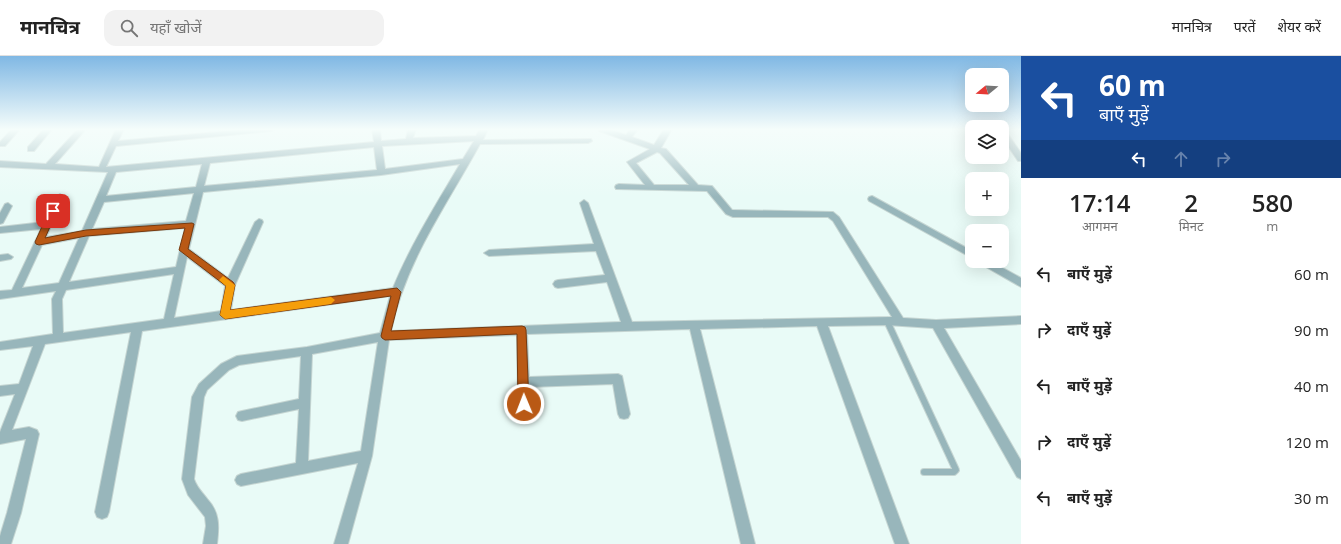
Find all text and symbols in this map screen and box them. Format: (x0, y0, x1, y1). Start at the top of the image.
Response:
search box (104, 10, 384, 46)
text: मानचित्र (20, 14, 80, 40)
icon: search (118, 17, 140, 39)
text: यहाँ खोजें (150, 17, 202, 37)
text: मानचित्र (1172, 17, 1212, 36)
text: परतें (1234, 17, 1256, 36)
text: शेयर करें (1278, 17, 1321, 36)
text: 60 m (1099, 66, 1166, 104)
north arrow (965, 68, 1009, 112)
map controls (965, 68, 1009, 268)
icon: left (1033, 72, 1085, 124)
text: बाएँ मुड़ें (1099, 102, 1149, 126)
button: layers (965, 120, 1009, 164)
icon: left (1128, 148, 1150, 170)
icon: ahead (1170, 148, 1192, 170)
icon: right (1212, 148, 1234, 170)
button: + (965, 172, 1009, 216)
text: 17:14 (1069, 186, 1131, 219)
text: 2 (1184, 186, 1198, 219)
text: 580 (1252, 186, 1293, 219)
pin (36, 194, 70, 228)
icon: arrive (42, 200, 64, 222)
text: आगमन (1082, 217, 1118, 235)
text: मिनट (1179, 217, 1204, 235)
text: m (1266, 217, 1278, 235)
button: − (965, 224, 1009, 268)
icon: left (1033, 263, 1055, 285)
text: बाएँ मुड़ें (1067, 263, 1112, 283)
text: 60 m (1294, 264, 1329, 284)
icon: right (1033, 319, 1055, 341)
text: दाएँ मुड़ें (1067, 319, 1111, 339)
text: 90 m (1294, 320, 1329, 340)
icon: left (1033, 375, 1055, 397)
text: बाएँ मुड़ें (1067, 375, 1112, 395)
text: 40 m (1294, 376, 1329, 396)
position arrow (503, 383, 545, 425)
icon: right (1033, 431, 1055, 453)
text: दाएँ मुड़ें (1067, 431, 1111, 451)
text: 120 m (1285, 432, 1329, 452)
icon: left (1033, 487, 1055, 509)
text: बाएँ मुड़ें (1067, 487, 1112, 507)
text: 30 m (1294, 488, 1329, 508)

